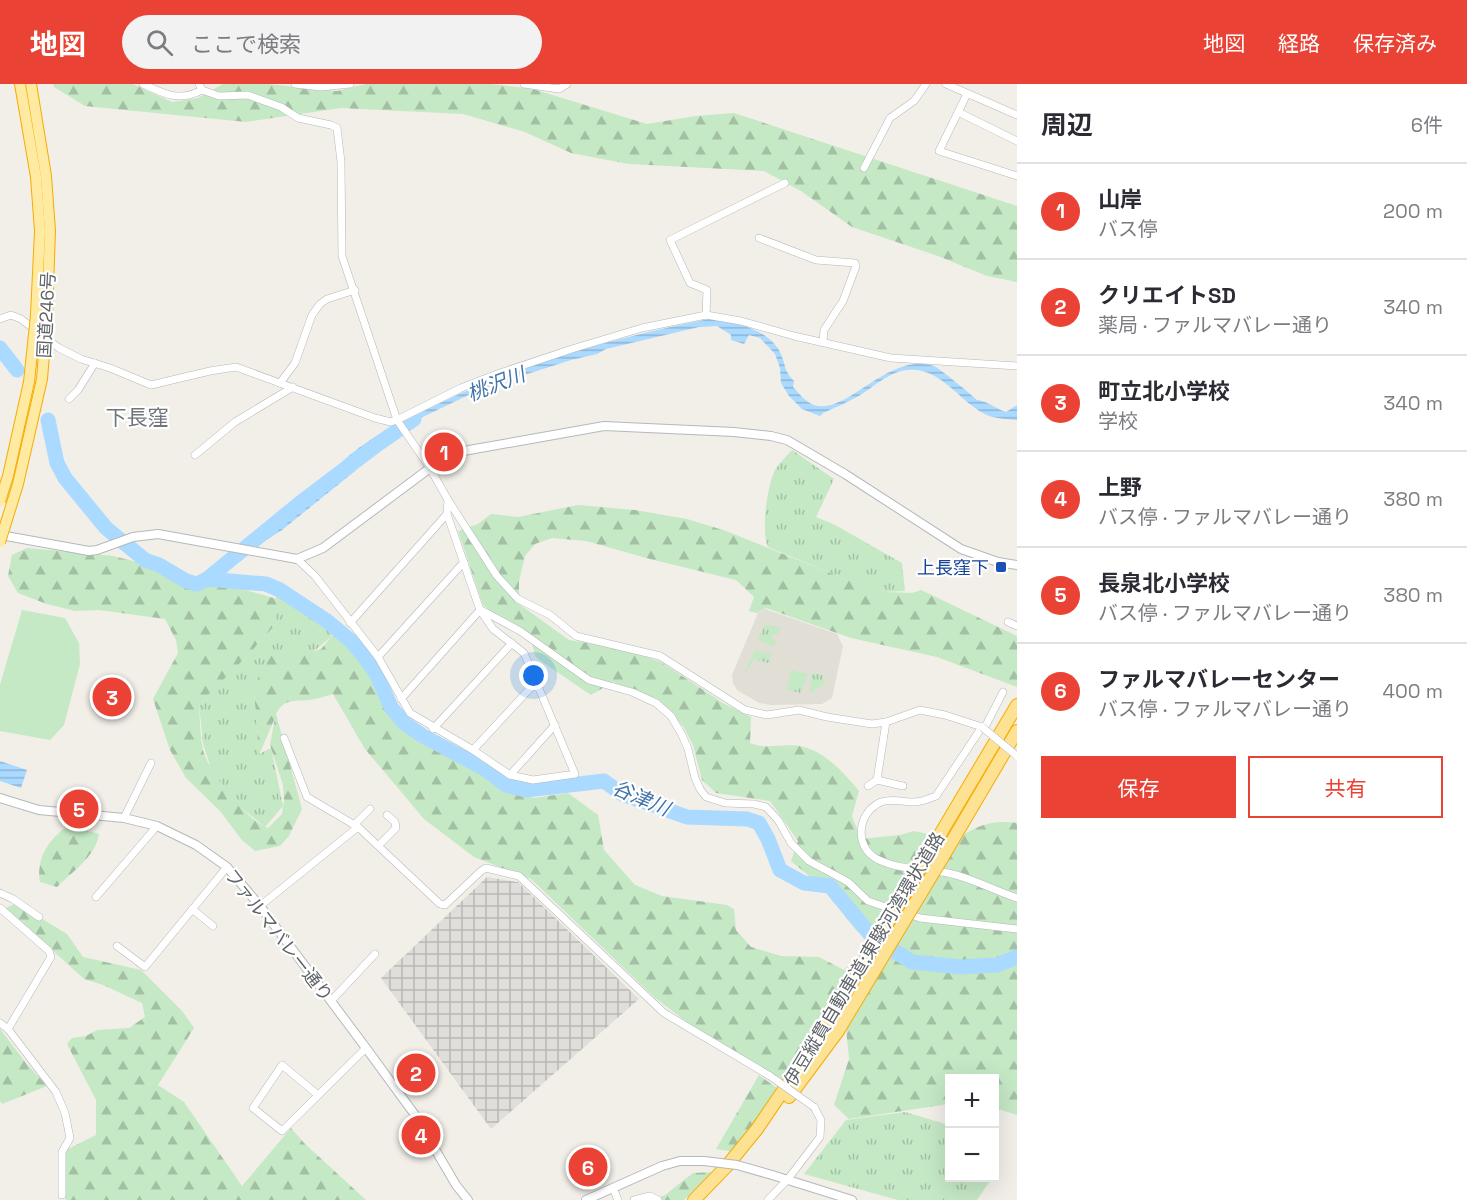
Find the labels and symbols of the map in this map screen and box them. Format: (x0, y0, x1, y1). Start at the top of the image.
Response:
street label: 国道246号 (32, 271, 60, 359)
water label: 桃沢川 (463, 360, 531, 407)
district label: 下長窪 (106, 404, 169, 431)
pin: 1 (424, 430, 464, 475)
place label: 上長窪下 (917, 556, 989, 579)
marker: 上長窪下 (994, 560, 1008, 574)
your location (519, 661, 548, 690)
pin: 3 (92, 674, 132, 720)
water label: 谷津川 (608, 774, 676, 822)
pin: 5 (60, 786, 98, 832)
street label: 伊豆縦貫自動車道;東駿河湾環状道路 (779, 828, 949, 1090)
street label: ファルマバレー通り (220, 864, 338, 1006)
pin: 2 (396, 1050, 436, 1096)
pin: 4 (402, 1112, 440, 1158)
pin: 6 (568, 1144, 608, 1190)

